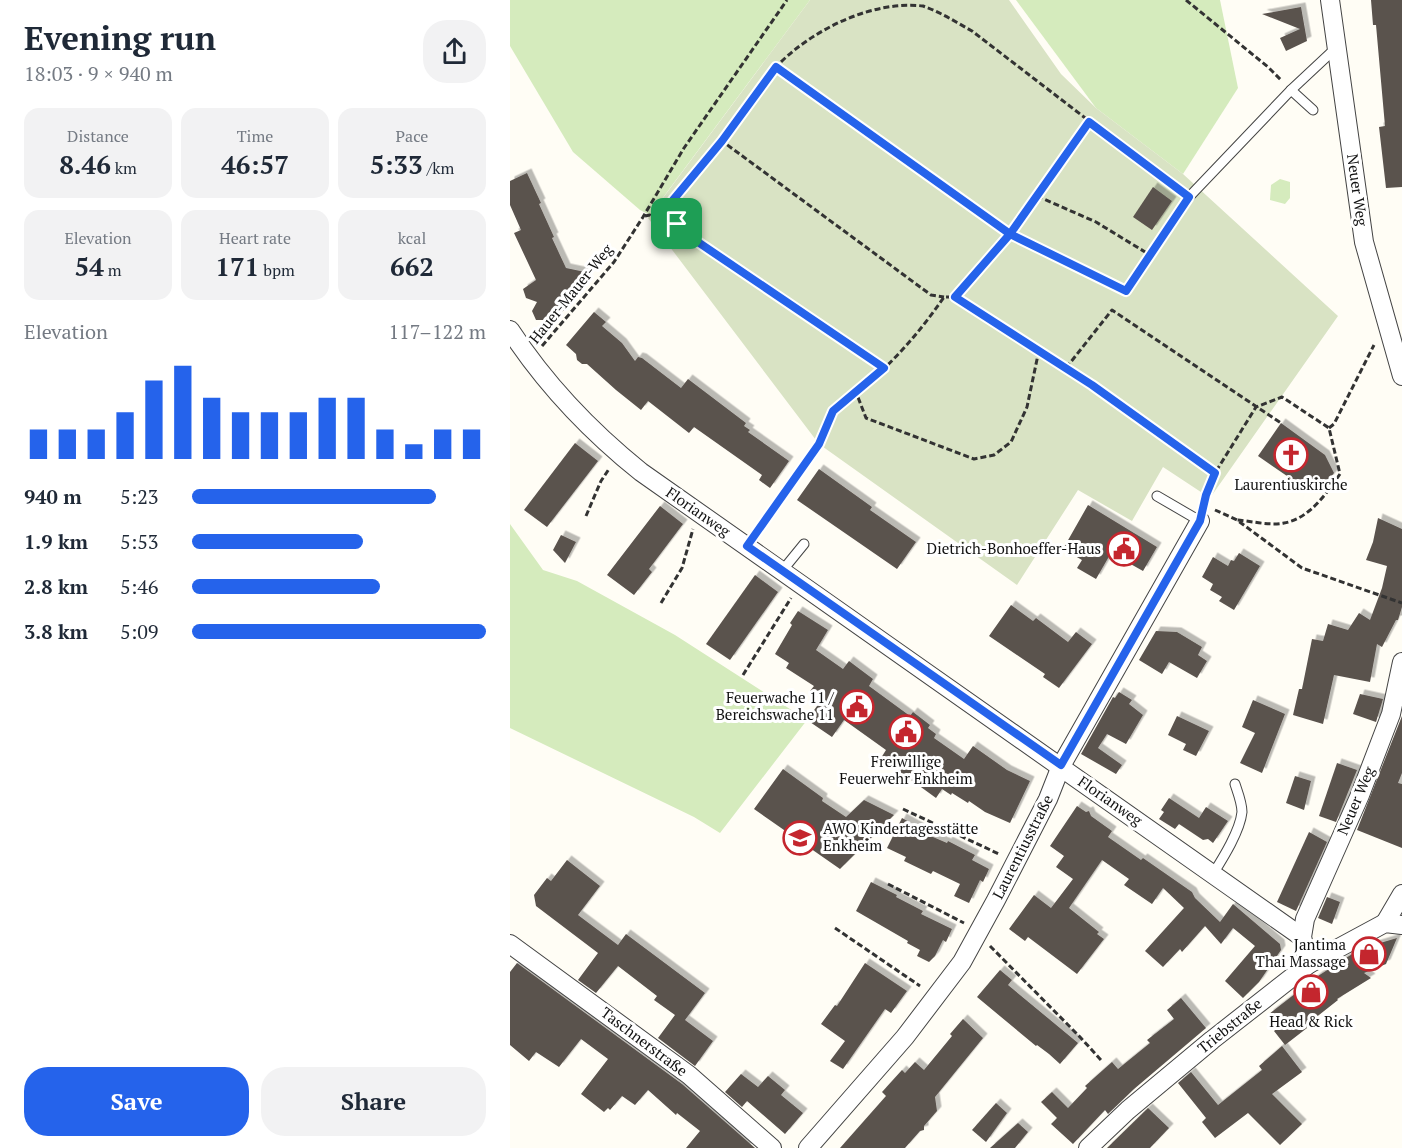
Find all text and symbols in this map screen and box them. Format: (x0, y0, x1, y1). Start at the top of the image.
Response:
text: Evening run (24, 16, 216, 59)
button: share (423, 20, 486, 83)
text: 18:03 · 9 × 940 m (24, 60, 173, 87)
text: Distance (67, 125, 129, 147)
text: Time (237, 125, 273, 147)
text: Pace (396, 125, 428, 147)
text: 8.46 (59, 147, 111, 181)
text: 46:57 (221, 147, 289, 181)
text: 5:33 (370, 147, 423, 181)
street label: Neuer Weg (1343, 153, 1373, 228)
text: km (111, 157, 137, 179)
text: /km (423, 157, 454, 179)
pin (651, 198, 702, 249)
icon: arrive (660, 207, 693, 240)
text: Elevation (64, 227, 132, 249)
text: Heart rate (219, 227, 291, 249)
text: kcal (398, 227, 426, 249)
street label: Hauer-Mauer-Weg (524, 239, 617, 347)
text: 54 (74, 249, 104, 283)
text: 171 (215, 249, 259, 283)
text: 662 (390, 249, 434, 283)
text: m (104, 259, 122, 281)
text: bpm (259, 259, 295, 281)
text: Elevation (24, 318, 108, 345)
text: 117–122 m (388, 318, 486, 345)
church icon: Laurentiuskirche (1273, 437, 1309, 473)
place label: Laurentiuskirche (1234, 474, 1348, 494)
street label: Florianweg (663, 482, 735, 541)
text: 940 m (24, 483, 82, 510)
text: 5:23 (120, 483, 159, 510)
text: 1.9 km (24, 528, 88, 555)
text: 5:53 (120, 528, 159, 555)
public building icon: Dietrich-Bonhoeffer-Haus (1106, 531, 1142, 567)
place label: Dietrich-Bonhoeffer-Haus (927, 538, 1101, 558)
text: 2.8 km (24, 573, 88, 600)
text: 5:46 (120, 573, 159, 600)
text: 3.8 km (24, 618, 88, 645)
text: 5:09 (120, 618, 159, 645)
place label: Feuerwache 11 / Bereichswache 11 (716, 687, 835, 724)
public building icon: Feuerwache 11 / Bereichswache 11 (839, 689, 875, 725)
public building icon: Freiwillige Feuerwehr Enkheim (888, 714, 924, 750)
place label: Freiwillige Feuerwehr Enkheim (839, 751, 973, 788)
street label: Neuer Weg (1332, 762, 1379, 838)
street label: Florianweg (1075, 771, 1147, 830)
street label: Laurentiusstraße (987, 791, 1057, 902)
place label: AWO Kindertagesstätte Enkheim (823, 818, 978, 855)
school or university icon: AWO Kindertagesstätte Enkheim (782, 820, 818, 856)
place label: Jantima Thai Massage (1256, 934, 1346, 971)
shop icon: Jantima Thai Massage (1351, 936, 1387, 972)
shop icon: Head & Rick (1293, 974, 1329, 1010)
street label: Triebstraße (1193, 993, 1266, 1057)
street label: Taschnerstraße (597, 1002, 692, 1080)
place label: Head & Rick (1269, 1011, 1353, 1031)
button: Save (24, 1067, 249, 1136)
button: Share (261, 1067, 486, 1136)

